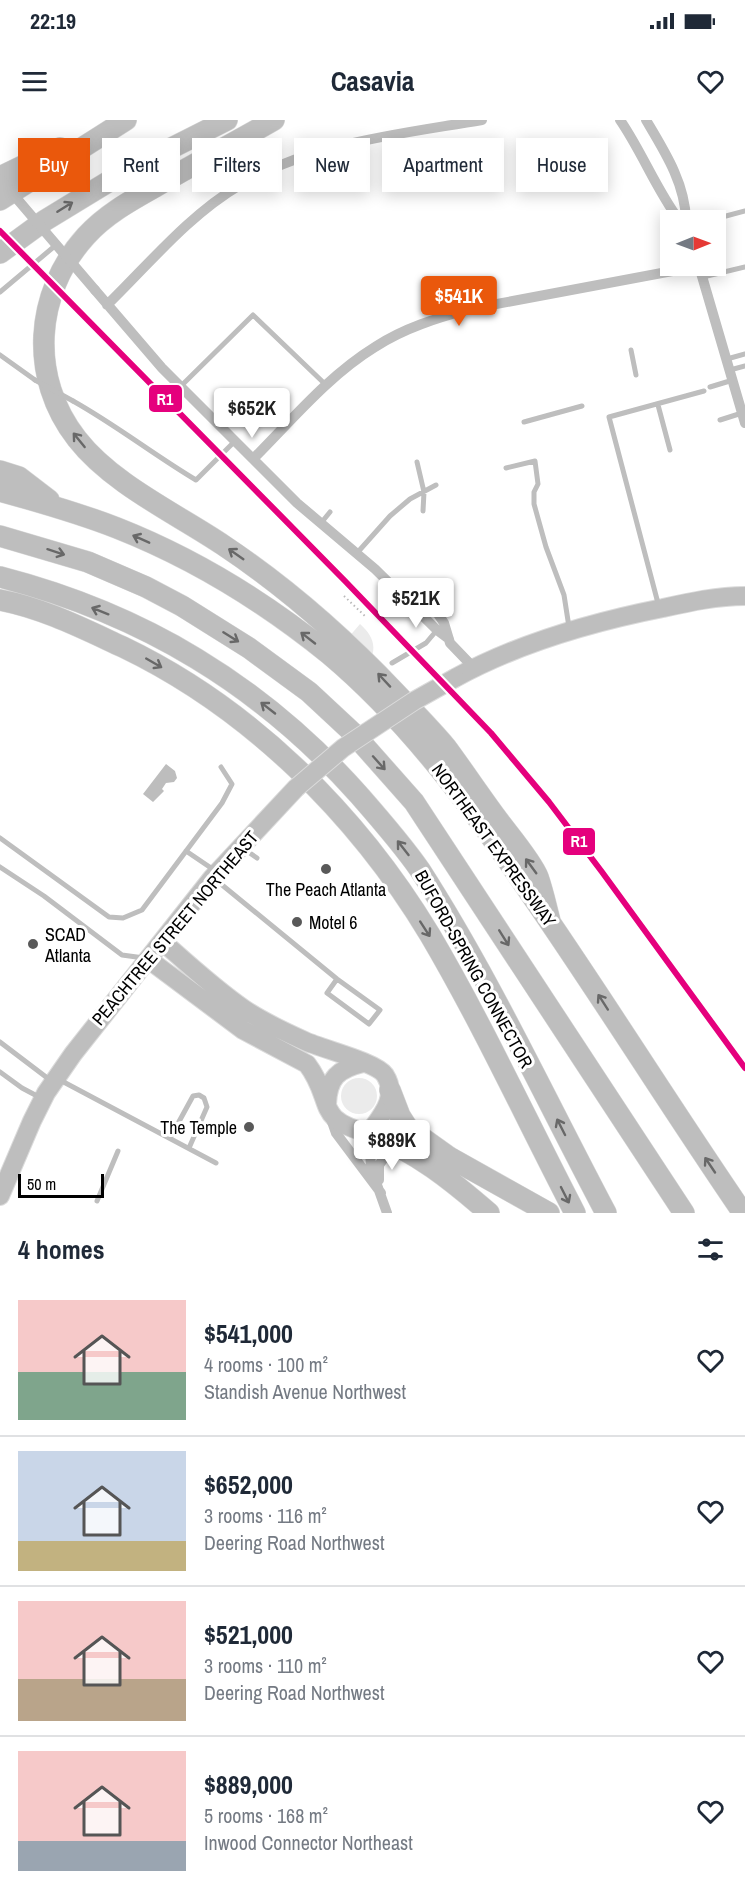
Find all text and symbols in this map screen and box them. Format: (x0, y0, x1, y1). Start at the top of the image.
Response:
text: 22:19 (30, 6, 76, 36)
text: Casavia (331, 63, 414, 99)
icon: menu (18, 65, 51, 98)
icon: heart (694, 65, 727, 98)
chip: Buy (18, 138, 90, 192)
chip: Rent (102, 138, 180, 192)
chip: Filters (192, 138, 282, 192)
chip: New (294, 138, 370, 192)
chip: Apartment (382, 138, 504, 192)
chip: House (516, 138, 608, 192)
one-way arrow (56, 201, 73, 213)
north arrow (660, 210, 726, 276)
map controls (660, 210, 726, 276)
pin: $541K (417, 276, 501, 327)
text: $541K (435, 282, 483, 309)
line badge: R1 (148, 384, 183, 413)
text: R1 (157, 388, 174, 410)
pin: $652K (210, 388, 294, 439)
text: $652K (228, 394, 276, 421)
one-way arrow (72, 433, 86, 448)
one-way arrow (132, 532, 150, 544)
one-way arrow (46, 547, 65, 558)
one-way arrow (228, 548, 245, 560)
pin: $521K (374, 578, 458, 629)
text: $521K (392, 584, 440, 611)
one-way arrow (91, 605, 110, 616)
one-way arrow (222, 631, 239, 643)
one-way arrow (300, 632, 316, 645)
one-way arrow (145, 657, 162, 669)
one-way arrow (377, 673, 392, 688)
one-way arrow (260, 702, 276, 715)
one-way arrow (372, 755, 386, 770)
street label: NORTHEAST EXPRESSWAY (426, 758, 562, 932)
street label: PEACHTREE STREET NORTHEAST (86, 825, 264, 1031)
line badge: R1 (562, 827, 596, 856)
text: R1 (571, 830, 588, 852)
one-way arrow (396, 840, 409, 856)
one-way arrow (525, 858, 537, 874)
marker: The Peach Atlanta (319, 862, 333, 876)
street label: BUFORD-SPRING CONNECTOR (409, 866, 539, 1073)
place label: The Peach Atlanta (266, 877, 386, 902)
place label: Motel 6 (309, 910, 357, 935)
marker: Motel 6 (290, 915, 304, 929)
one-way arrow (420, 920, 432, 937)
place label: SCAD Atlanta (44, 922, 91, 968)
one-way arrow (498, 929, 510, 946)
marker: SCAD Atlanta (26, 937, 40, 951)
one-way arrow (596, 994, 608, 1011)
place label: The Temple (160, 1115, 237, 1140)
one-way arrow (554, 1118, 566, 1136)
marker: The Temple (242, 1120, 256, 1134)
pin: $889K (350, 1120, 434, 1171)
text: $889K (368, 1126, 416, 1153)
one-way arrow (704, 1157, 716, 1173)
scale bar (18, 1171, 104, 1198)
text: 50 m (27, 1173, 56, 1195)
one-way arrow (560, 1185, 571, 1203)
text: 4 homes (18, 1232, 105, 1267)
icon: filters (694, 1233, 727, 1266)
text: $541,000 (204, 1316, 293, 1351)
icon: home (66, 1324, 138, 1396)
icon: heart (694, 1344, 727, 1377)
text: 4 rooms · 100 m² (204, 1351, 328, 1378)
text: Standish Avenue Northwest (204, 1378, 406, 1405)
text: $652,000 (204, 1467, 293, 1502)
icon: home (66, 1475, 138, 1547)
icon: heart (694, 1495, 727, 1528)
text: 3 rooms · 116 m² (204, 1502, 327, 1529)
text: Deering Road Northwest (204, 1529, 384, 1556)
text: $521,000 (204, 1617, 293, 1652)
icon: home (66, 1625, 138, 1697)
icon: heart (694, 1645, 727, 1678)
text: 3 rooms · 110 m² (204, 1652, 327, 1679)
text: Deering Road Northwest (204, 1679, 384, 1706)
text: $889,000 (204, 1767, 293, 1802)
icon: home (66, 1775, 138, 1847)
icon: heart (694, 1795, 727, 1828)
text: 5 rooms · 168 m² (204, 1802, 328, 1829)
text: Inwood Connector Northeast (204, 1829, 413, 1856)

